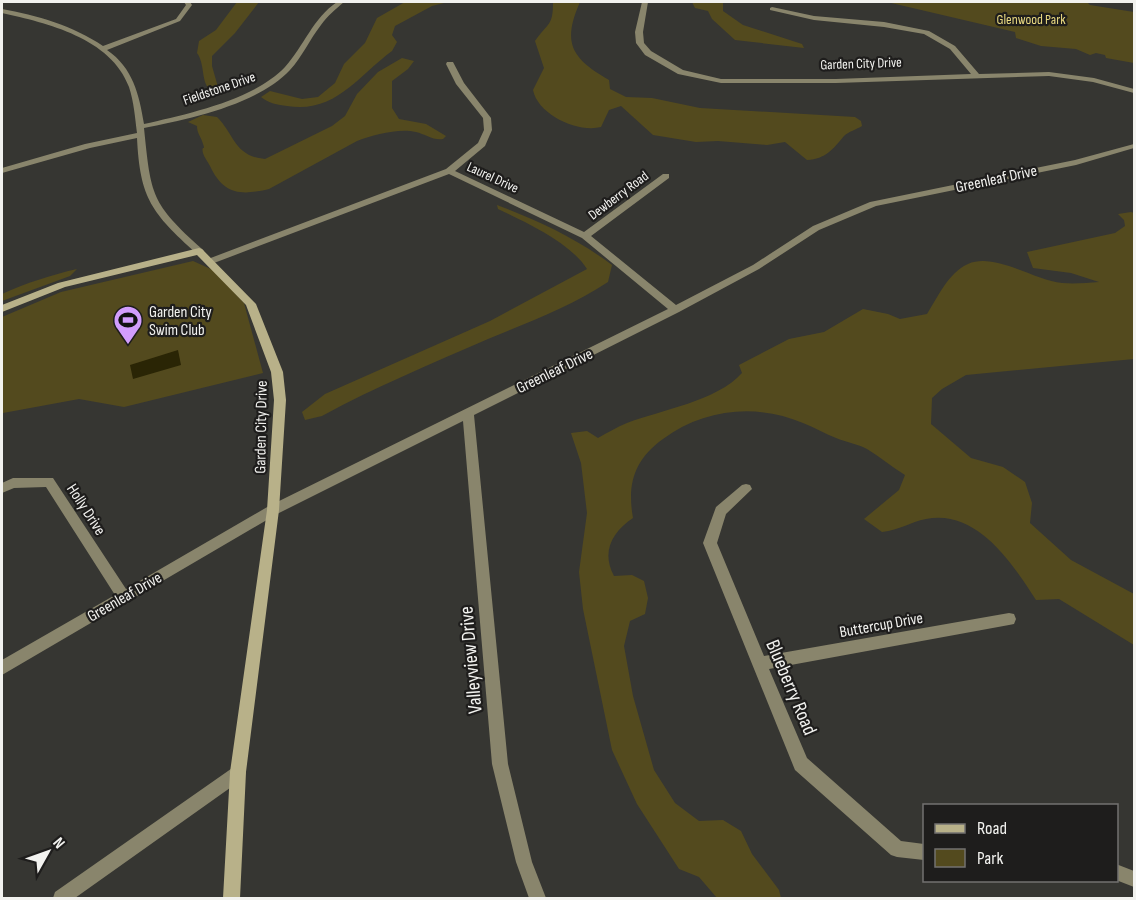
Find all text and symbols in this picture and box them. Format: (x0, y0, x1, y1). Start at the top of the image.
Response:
park label: Glenwood Park (996, 11, 1066, 28)
street label: Garden City Drive (820, 54, 902, 73)
street label: Fieldstone Drive (181, 68, 258, 109)
street label: Laurel Drive (464, 158, 521, 197)
street label: Greenleaf Drive (954, 162, 1039, 197)
street label: Dewberry Road (585, 167, 652, 224)
place label: Garden City Swim Club (149, 303, 212, 340)
sports icon: Garden City Swim Club (112, 304, 144, 346)
street label: Greenleaf Drive (513, 345, 596, 398)
street label: Garden City Drive (251, 380, 272, 474)
street label: Holly Drive (62, 481, 109, 539)
street label: Greenleaf Drive (84, 568, 165, 626)
street label: Valleyview Drive (454, 605, 488, 715)
street label: Buttercup Drive (838, 609, 924, 642)
street label: Blueberry Road (760, 636, 822, 739)
legend (923, 804, 1118, 882)
text: Road (977, 818, 1007, 839)
north arrow (18, 822, 78, 882)
text: N (48, 834, 68, 853)
text: Park (977, 848, 1003, 869)

